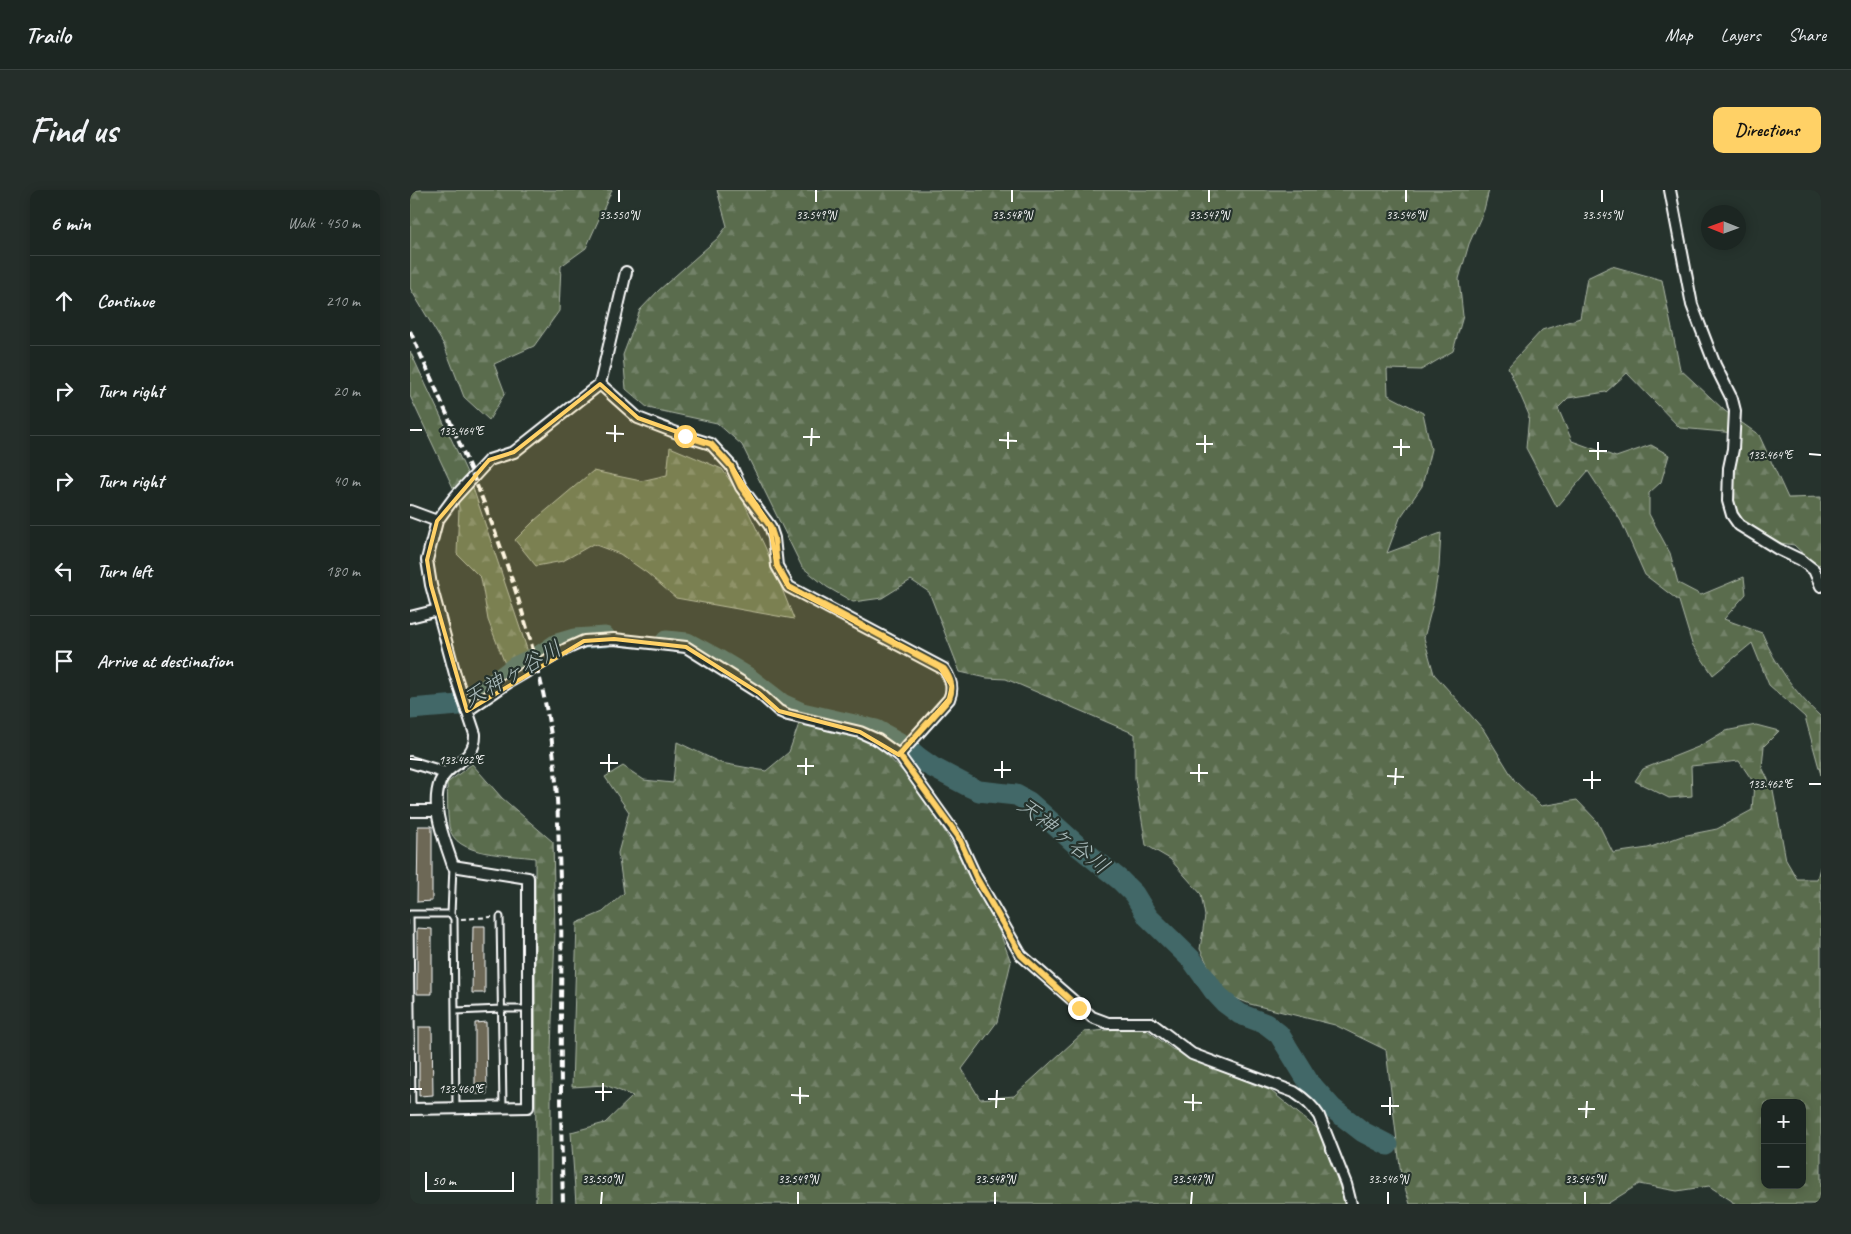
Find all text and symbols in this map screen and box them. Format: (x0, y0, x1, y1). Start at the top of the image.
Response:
text: Trailo (25, 20, 71, 50)
text: Map (1665, 24, 1693, 46)
text: Layers (1721, 24, 1760, 46)
text: Share (1788, 24, 1826, 46)
button: Directions (1713, 107, 1821, 153)
text: Find us (30, 108, 117, 153)
north arrow (1701, 205, 1746, 250)
text: 33.550°N (599, 207, 641, 223)
text: 33.549°N (796, 207, 838, 223)
text: 33.548°N (992, 207, 1034, 223)
text: 33.547°N (1189, 207, 1231, 223)
text: 33.546°N (1386, 207, 1428, 223)
text: 33.545°N (1582, 207, 1624, 223)
text: 6 min (50, 210, 91, 236)
text: Walk · 450 m (288, 213, 360, 233)
icon: ahead (50, 287, 78, 315)
text: Continue (97, 289, 154, 313)
text: 210 m (326, 291, 360, 311)
icon: right (50, 377, 78, 405)
text: Turn right (97, 379, 164, 403)
text: 20 m (333, 381, 360, 401)
text: 133.464°E (439, 423, 485, 439)
route start (674, 425, 697, 448)
text: 133.464°E (1748, 447, 1794, 463)
icon: right (50, 467, 78, 495)
text: Turn right (97, 469, 164, 493)
text: 40 m (333, 471, 360, 491)
icon: left (50, 557, 78, 585)
text: Turn left (97, 559, 152, 583)
text: 180 m (326, 561, 360, 581)
water label: 天神ヶ谷川 (458, 634, 567, 713)
icon: arrive (50, 647, 78, 675)
text: Arrive at destination (97, 649, 233, 673)
text: 133.462°E (439, 752, 485, 768)
text: 133.462°E (1748, 776, 1794, 792)
water label: 天神ヶ谷川 (1011, 791, 1115, 881)
route end (1068, 997, 1091, 1020)
text: 133.460°E (439, 1081, 485, 1097)
map controls (1761, 1099, 1806, 1189)
button: + (1761, 1099, 1806, 1144)
button: − (1761, 1144, 1806, 1189)
scale bar (425, 1169, 514, 1192)
text: 33.550°N (582, 1171, 624, 1187)
text: 33.549°N (778, 1171, 820, 1187)
text: 33.548°N (975, 1171, 1017, 1187)
text: 33.547°N (1172, 1171, 1214, 1187)
text: 33.546°N (1368, 1171, 1410, 1187)
text: 33.545°N (1565, 1171, 1607, 1187)
text: 50 m (432, 1172, 456, 1189)

